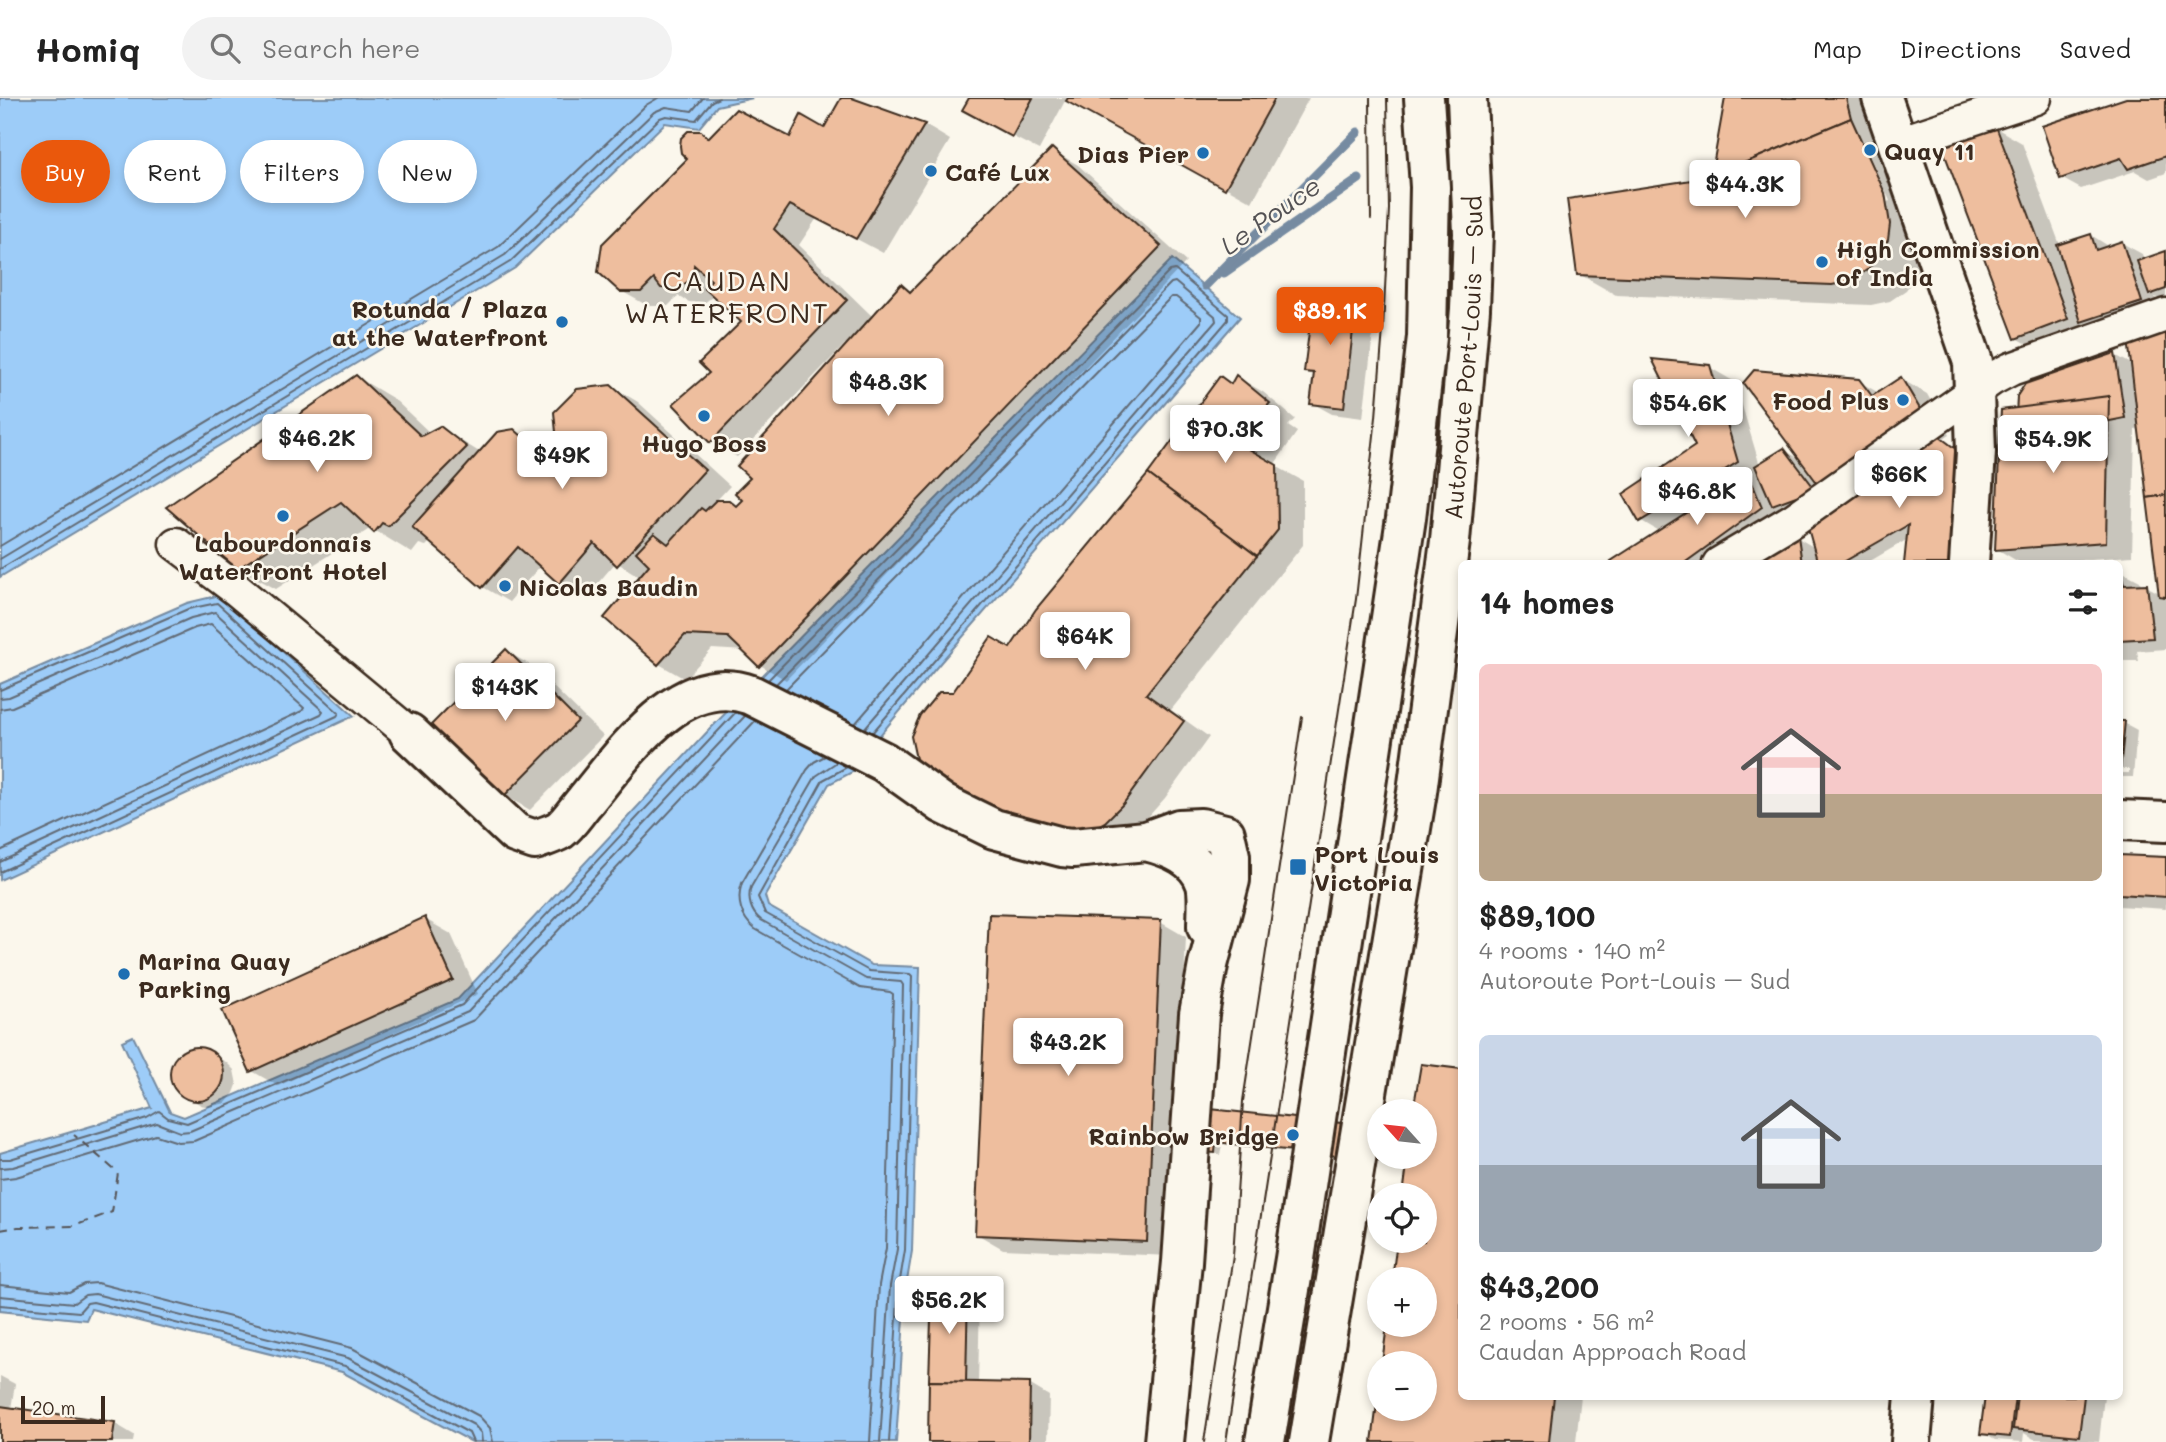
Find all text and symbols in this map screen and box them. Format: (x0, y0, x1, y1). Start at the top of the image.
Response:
search box (182, 17, 672, 80)
text: Homiq (35, 27, 140, 70)
icon: search (206, 29, 244, 67)
text: Search here (262, 31, 420, 65)
text: Map (1813, 33, 1862, 64)
text: Directions (1900, 33, 2022, 64)
text: Saved (2060, 33, 2131, 64)
place label: Quay 11 (1884, 135, 1975, 166)
place label: Dias Pier (1077, 138, 1189, 169)
chip: Buy (21, 140, 110, 203)
chip: Rent (124, 140, 226, 203)
chip: Filters (240, 140, 364, 203)
chip: New (378, 140, 477, 203)
marker: Quay 11 (1862, 142, 1878, 158)
marker: Dias Pier (1195, 145, 1211, 161)
place label: Café Lux (945, 156, 1050, 187)
pin: $44.3K (1688, 160, 1802, 220)
marker: Café Lux (923, 163, 939, 179)
water label: Le Pouce (1213, 168, 1327, 262)
text: $44.3K (1705, 168, 1785, 198)
street label: Autoroute Port-Louis – Sud (1436, 195, 1489, 521)
place label: High Commission of India (1836, 233, 2040, 292)
marker: High Commission of India (1814, 254, 1830, 270)
district label: CAUDAN WATERFRONT (624, 262, 830, 330)
pin: $89.1K (1273, 288, 1387, 347)
place label: Rotunda / Plaza at the Waterfront (332, 293, 548, 352)
text: $89.1K (1293, 295, 1367, 325)
marker: Rotunda / Plaza at the Waterfront (554, 314, 570, 330)
pin: $48.3K (831, 358, 945, 418)
text: $48.3K (848, 366, 928, 396)
pin: $54.6K (1631, 380, 1745, 439)
place label: Food Plus (1772, 385, 1889, 416)
text: $54.6K (1649, 387, 1727, 417)
marker: Food Plus (1895, 392, 1911, 408)
pin: $70.3K (1168, 406, 1282, 465)
marker: Hugo Boss (696, 408, 712, 424)
text: $70.3K (1186, 413, 1264, 443)
pin: $46.2K (260, 414, 374, 474)
pin: $54.9K (1996, 416, 2110, 475)
text: $46.2K (278, 422, 356, 452)
text: $54.9K (2014, 423, 2092, 453)
place label: Hugo Boss (641, 427, 767, 458)
pin: $49K (521, 432, 603, 491)
text: $49K (533, 439, 591, 469)
pin: $66K (1858, 450, 1940, 510)
text: $66K (1870, 458, 1928, 488)
pin: $46.8K (1640, 468, 1754, 527)
text: $46.8K (1657, 475, 1737, 505)
marker: Labourdonnais Waterfront Hotel (275, 508, 291, 524)
place label: Labourdonnais Waterfront Hotel (179, 527, 387, 586)
place label: Nicolas Baudin (519, 571, 698, 602)
marker: Nicolas Baudin (497, 578, 513, 594)
text: 14 homes (1479, 582, 1615, 622)
icon: filters (2064, 583, 2102, 621)
pin: $64K (1044, 612, 1126, 672)
text: $64K (1056, 620, 1114, 650)
pin: $143K (456, 664, 554, 723)
text: $143K (471, 671, 539, 701)
icon: home (1728, 710, 1854, 836)
place label: Port Louis Victoria (1314, 838, 1439, 897)
marker: Port Louis Victoria (1288, 857, 1308, 877)
text: $89,100 (1479, 895, 1595, 935)
text: 4 rooms · 140 m² (1479, 935, 1665, 965)
place label: Marina Quay Parking (138, 945, 291, 1004)
text: Autoroute Port-Louis – Sud (1479, 965, 1790, 995)
marker: Marina Quay Parking (116, 966, 132, 982)
pin: $43.2K (1011, 1018, 1125, 1078)
text: $43.2K (1029, 1026, 1107, 1056)
icon: home (1728, 1081, 1854, 1207)
north arrow (1367, 1099, 1437, 1169)
map controls (1367, 1099, 1437, 1421)
place label: Rainbow Bridge (1088, 1120, 1279, 1151)
marker: Rainbow Bridge (1285, 1127, 1301, 1143)
button: locate (1367, 1183, 1437, 1253)
text: $43,200 (1479, 1266, 1599, 1306)
button: + (1367, 1267, 1437, 1337)
pin: $56.2K (892, 1276, 1006, 1336)
text: $56.2K (911, 1284, 987, 1314)
text: 2 rooms · 56 m² (1479, 1306, 1654, 1336)
text: Caudan Approach Road (1479, 1336, 1746, 1366)
button: − (1367, 1351, 1437, 1421)
scale bar (21, 1393, 105, 1425)
text: 20 m (32, 1395, 76, 1420)

